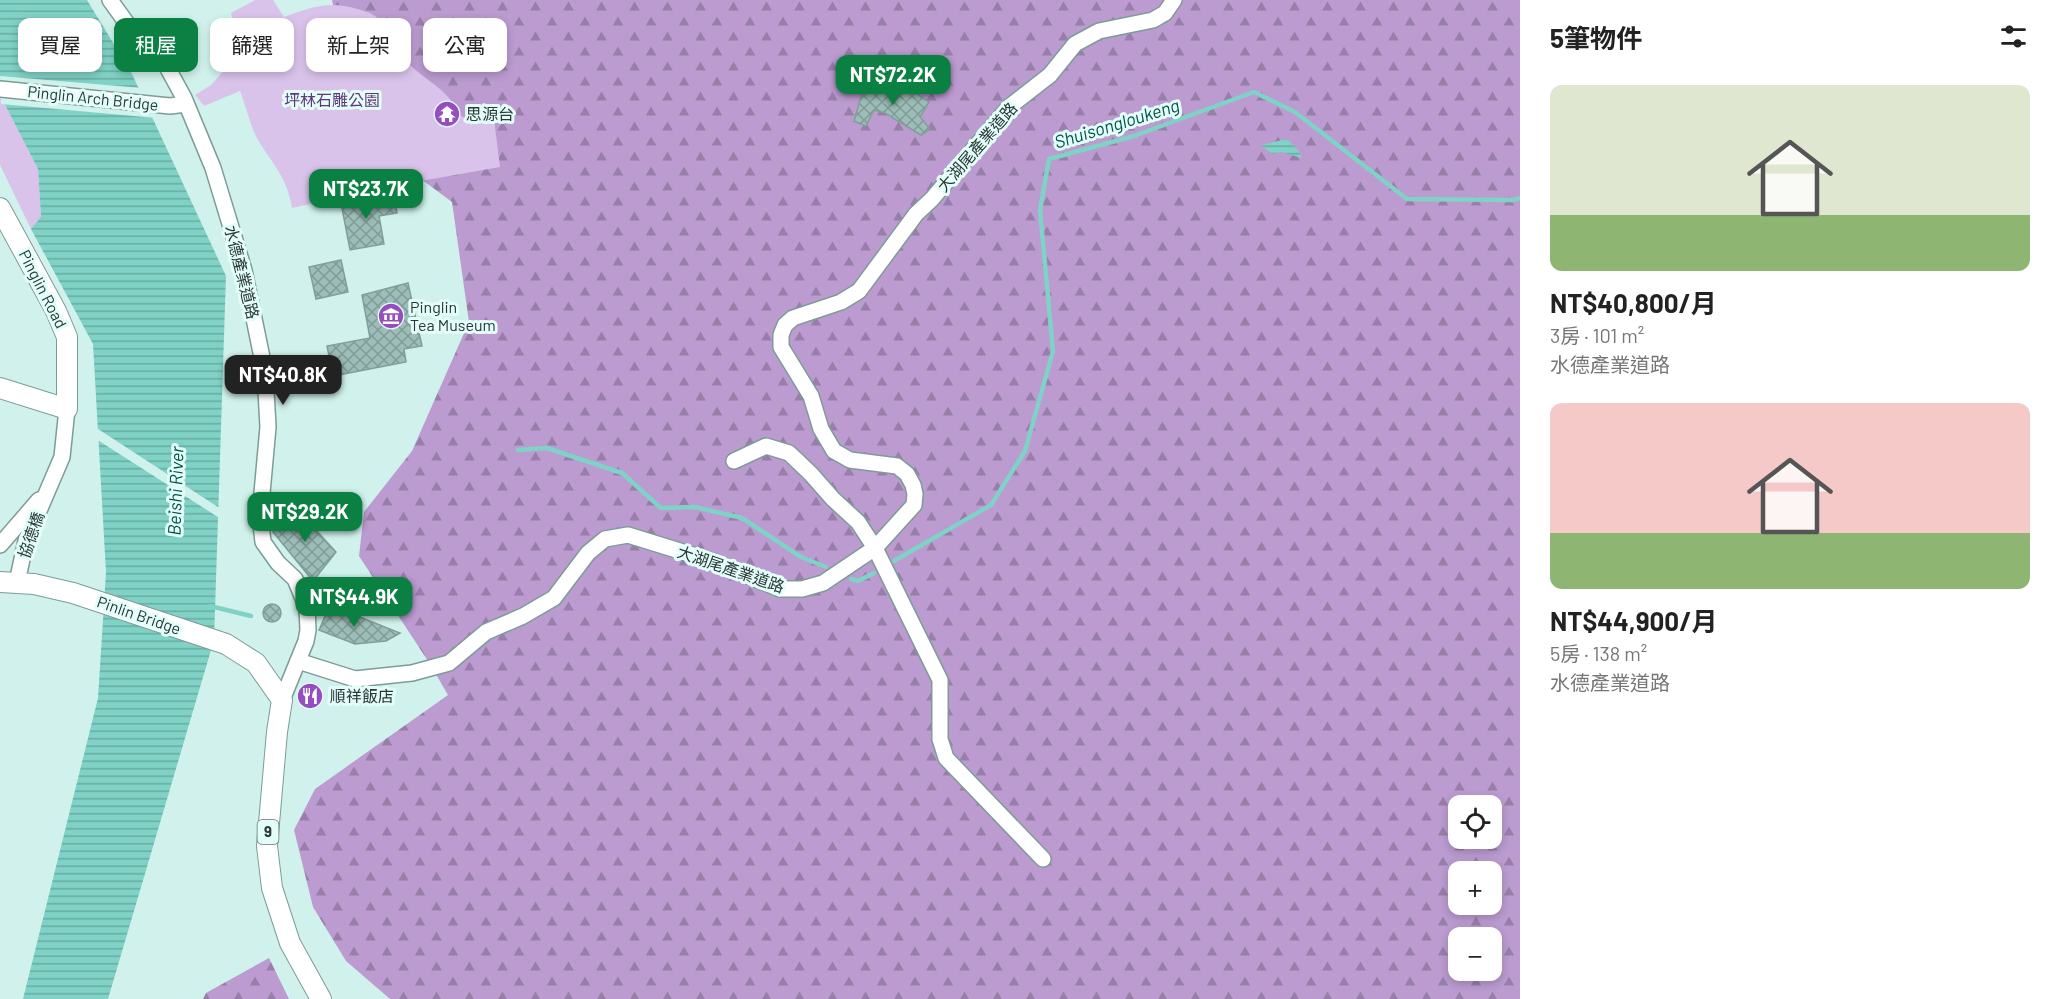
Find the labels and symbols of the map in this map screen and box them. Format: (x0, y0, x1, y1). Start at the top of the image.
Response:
pin: NT$72.2K (831, 55, 955, 106)
street label: Pinglin Arch Bridge (27, 81, 160, 114)
park label: 坪林石雕公園 (284, 90, 380, 109)
water label: Shuisongloukeng (1052, 94, 1182, 152)
street label: 大湖尾產業道路 (933, 98, 1021, 195)
temple icon: 思源台 (432, 99, 462, 129)
place label: 思源台 (466, 104, 514, 123)
pin: NT$23.7K (304, 169, 428, 220)
street label: 水德產業道路 (222, 223, 263, 321)
street label: Pinglin Road (16, 246, 71, 331)
place label: Pinglin Tea Museum (410, 297, 496, 334)
museum icon: Pinglin Tea Museum (376, 301, 406, 331)
pin: NT$40.8K (221, 355, 345, 406)
water label: Beishi River (162, 445, 188, 536)
pin: NT$29.2K (243, 492, 367, 543)
street label: 協德橋 (14, 509, 47, 561)
street label: 大湖尾產業道路 (675, 541, 787, 596)
pin: NT$44.9K (292, 577, 416, 628)
street label: Pinlin Bridge (95, 591, 184, 638)
restaurant icon: 順祥飯店 (295, 681, 325, 711)
place label: 順祥飯店 (330, 686, 394, 705)
road number: 9 (258, 820, 278, 844)

